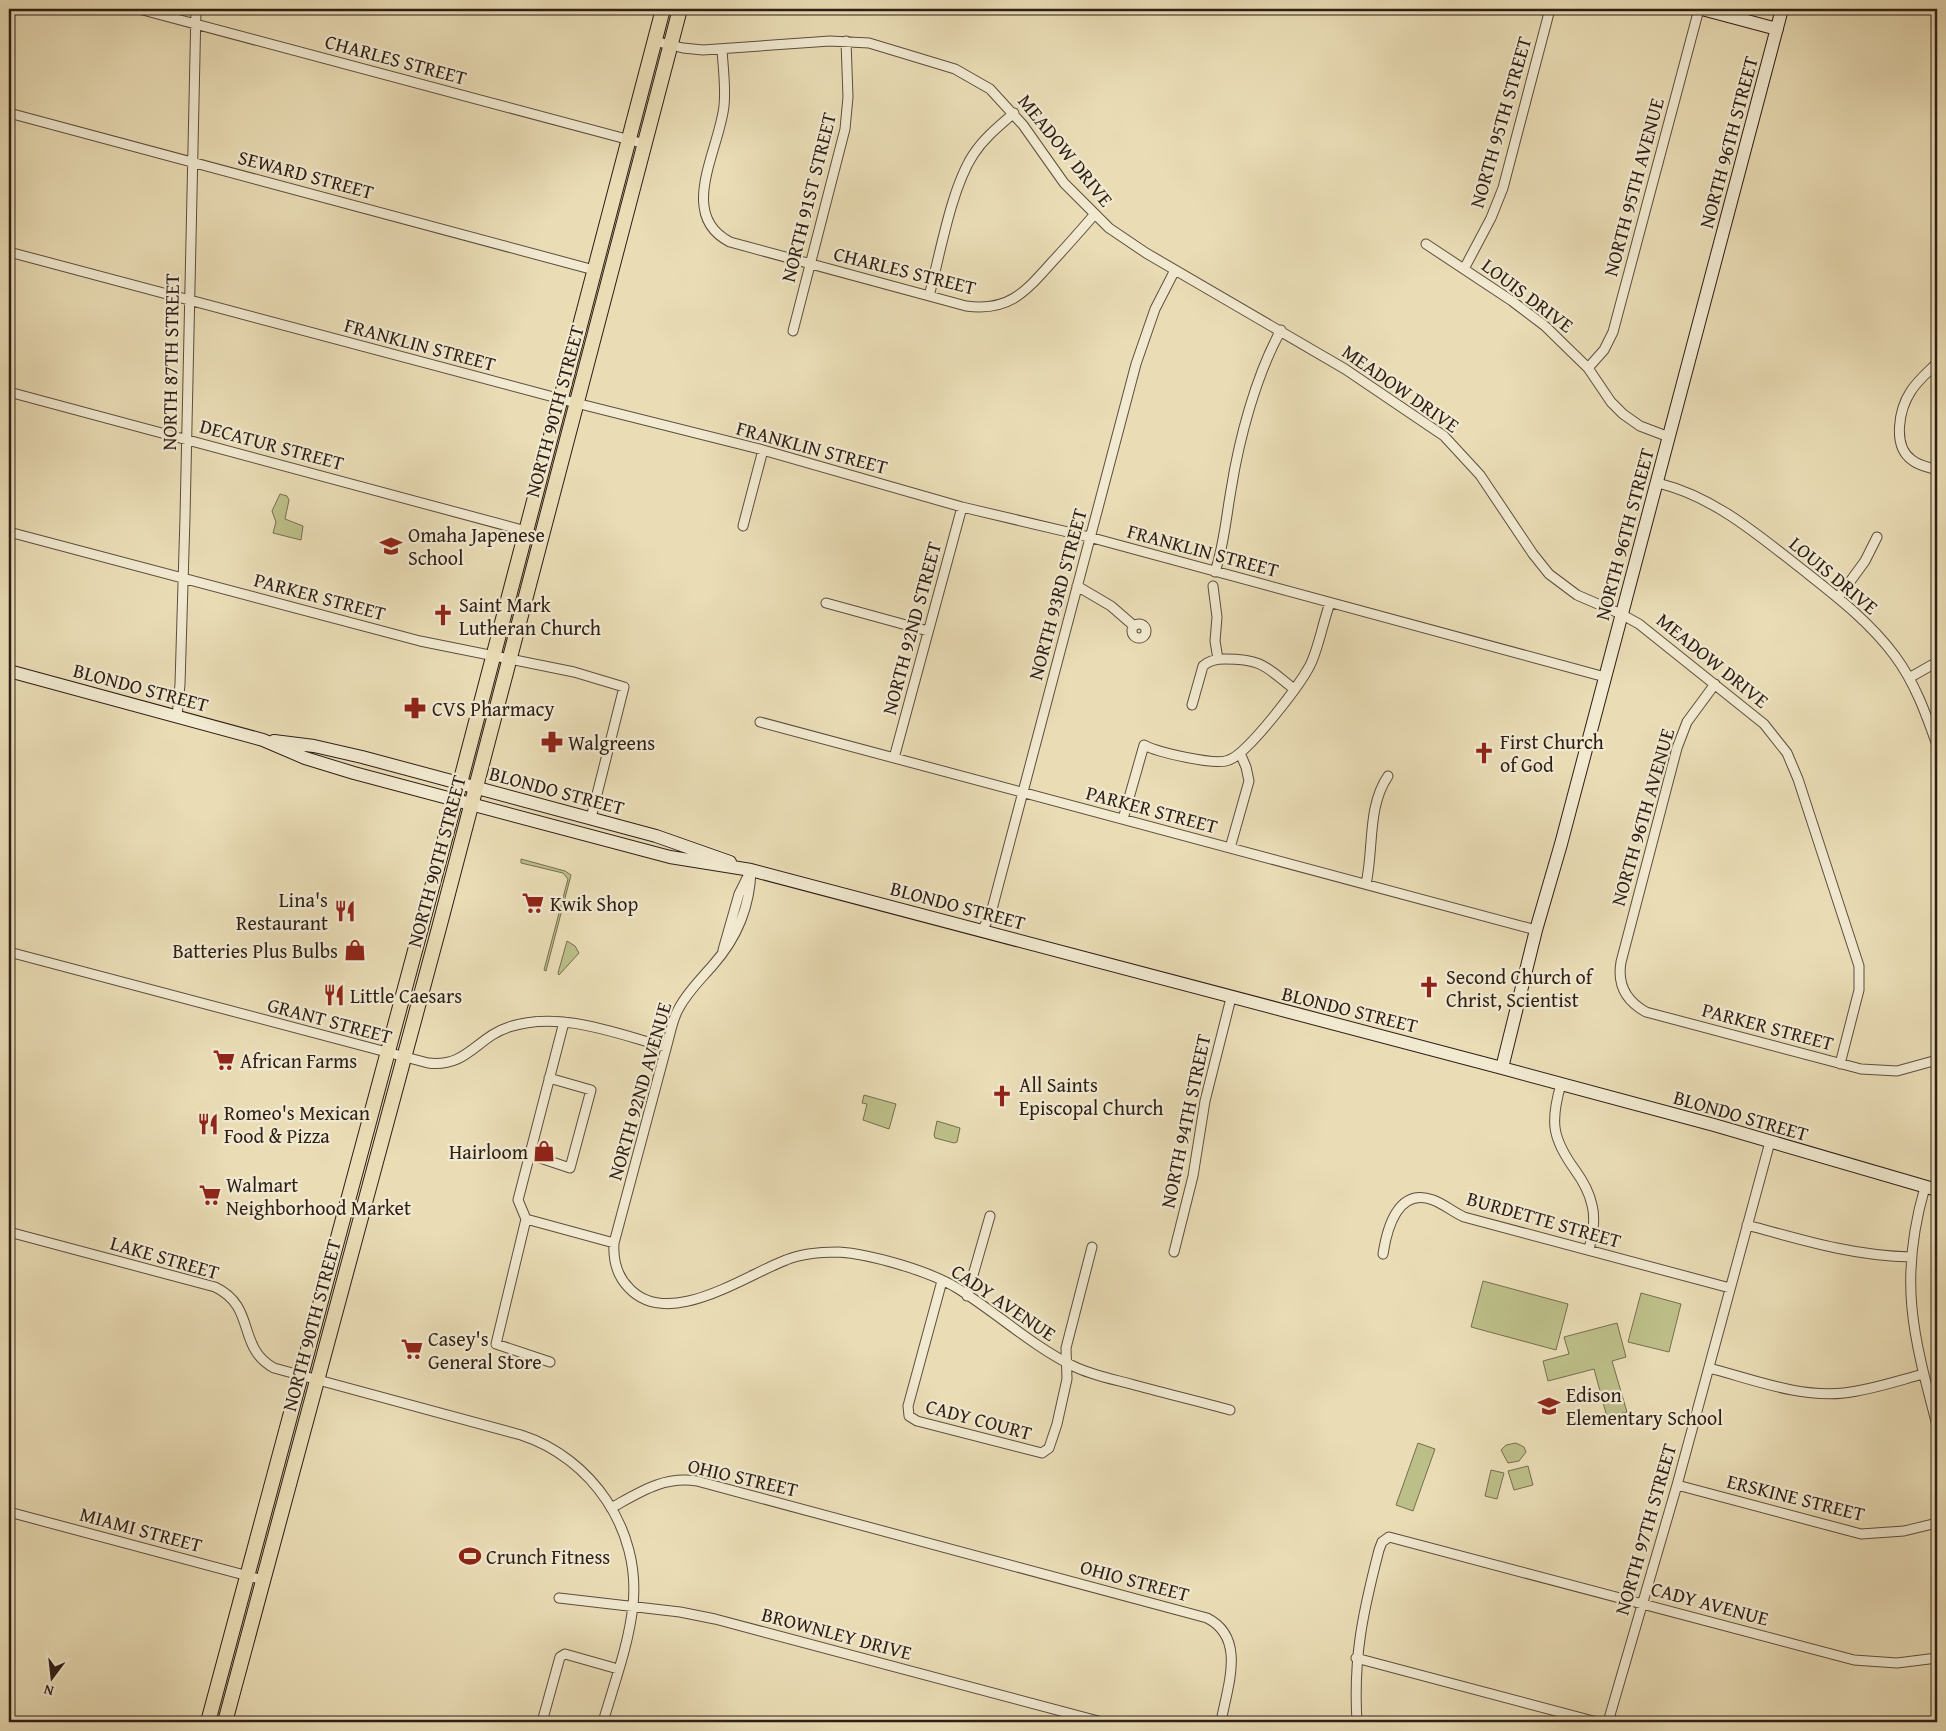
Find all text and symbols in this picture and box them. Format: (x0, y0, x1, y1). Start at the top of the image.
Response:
street label: CHARLES STREET (322, 26, 470, 92)
street label: NORTH 95TH STREET (1462, 33, 1538, 211)
street label: NORTH 96TH STREET (1691, 53, 1765, 231)
street label: MEADOW DRIVE (1012, 87, 1120, 213)
street label: NORTH 95TH AVENUE (1595, 95, 1671, 279)
street label: NORTH 91ST STREET (773, 109, 843, 285)
street label: SEWARD STREET (235, 142, 377, 206)
street label: CHARLES STREET (831, 238, 979, 302)
street label: LOUIS DRIVE (1476, 251, 1580, 339)
street label: NORTH 87TH STREET (154, 273, 186, 451)
street label: FRANKLIN STREET (341, 310, 499, 378)
street label: NORTH 90TH STREET (517, 322, 591, 500)
street label: MEADOW DRIVE (1336, 337, 1466, 439)
street label: DECATUR STREET (197, 411, 347, 477)
street label: FRANKLIN STREET (733, 413, 891, 481)
street label: NORTH 96TH STREET (1587, 445, 1661, 623)
street label: NORTH 93RD STREET (1020, 505, 1094, 683)
street label: FRANKLIN STREET (1124, 516, 1282, 584)
place label: Omaha Japenese School (408, 520, 545, 572)
street label: LOUIS DRIVE (1783, 529, 1885, 621)
school or university icon: Omaha Japenese School (378, 533, 404, 559)
street label: NORTH 92ND STREET (874, 538, 948, 718)
street label: PARKER STREET (251, 565, 389, 627)
place label: Saint Mark Lutheran Church (459, 590, 601, 642)
church icon: Saint Mark Lutheran Church (430, 602, 456, 628)
street label: MEADOW DRIVE (1650, 606, 1776, 714)
street label: BLONDO STREET (70, 655, 212, 719)
place label: CVS Pharmacy (432, 694, 554, 723)
pharmacy icon: CVS Pharmacy (402, 695, 428, 721)
street label: NORTH 96TH AVENUE (1603, 725, 1681, 909)
place label: First Church of God (1500, 727, 1604, 779)
place label: Walgreens (568, 728, 655, 757)
pharmacy icon: Walgreens (539, 729, 565, 755)
church icon: First Church of God (1471, 740, 1497, 766)
street label: BLONDO STREET (486, 758, 628, 822)
street label: NORTH 90TH STREET (399, 772, 473, 950)
street label: PARKER STREET (1083, 778, 1221, 840)
street label: BLONDO STREET (887, 873, 1029, 937)
place label: Lina's Restaurant (236, 885, 328, 937)
place label: Kwik Shop (550, 889, 638, 918)
supermarket icon: Kwik Shop (520, 890, 546, 916)
restaurant icon: Lina's Restaurant (332, 898, 358, 924)
place label: Batteries Plus Bulbs (173, 936, 338, 965)
shop icon: Batteries Plus Bulbs (342, 937, 368, 963)
place label: Second Church of Christ, Scientist (1446, 962, 1595, 1014)
church icon: Second Church of Christ, Scientist (1416, 974, 1442, 1000)
street label: BLONDO STREET (1279, 978, 1421, 1040)
place label: Little Caesars (350, 981, 462, 1010)
restaurant icon: Little Caesars (321, 982, 347, 1008)
street label: GRANT STREET (264, 989, 396, 1051)
street label: PARKER STREET (1699, 995, 1837, 1057)
street label: NORTH 92ND AVENUE (600, 998, 678, 1184)
street label: NORTH 94TH STREET (1152, 1031, 1218, 1211)
place label: African Farms (240, 1046, 357, 1075)
supermarket icon: African Farms (211, 1047, 237, 1073)
place label: All Saints Episcopal Church (1019, 1070, 1163, 1122)
street label: BLONDO STREET (1670, 1082, 1812, 1148)
church icon: All Saints Episcopal Church (989, 1083, 1015, 1109)
place label: Romeo's Mexican Food & Pizza (224, 1098, 370, 1150)
restaurant icon: Romeo's Mexican Food & Pizza (195, 1111, 221, 1137)
place label: Hairloom (449, 1137, 529, 1166)
shop icon: Hairloom (531, 1138, 557, 1164)
place label: Walmart Neighborhood Market (226, 1170, 411, 1222)
supermarket icon: Walmart Neighborhood Market (197, 1182, 223, 1208)
street label: BURDETTE STREET (1464, 1183, 1624, 1255)
street label: LAKE STREET (107, 1228, 223, 1286)
street label: NORTH 90TH STREET (274, 1236, 348, 1414)
street label: CADY AVENUE (946, 1256, 1062, 1348)
place label: Casey's General Store (428, 1324, 542, 1376)
supermarket icon: Casey's General Store (399, 1336, 425, 1362)
place label: Edison Elementary School (1566, 1380, 1723, 1432)
street label: CADY COURT (923, 1391, 1035, 1447)
school or university icon: Edison Elementary School (1536, 1393, 1562, 1419)
street label: NORTH 97TH STREET (1607, 1440, 1683, 1618)
street label: OHIO STREET (685, 1450, 801, 1504)
street label: ERSKINE STREET (1724, 1466, 1868, 1528)
street label: MIAMI STREET (77, 1499, 205, 1559)
place label: Crunch Fitness (486, 1542, 610, 1571)
sports icon: Crunch Fitness (457, 1543, 483, 1569)
street label: OHIO STREET (1077, 1551, 1193, 1609)
street label: CADY AVENUE (1648, 1573, 1772, 1633)
street label: BROWNLEY DRIVE (759, 1599, 915, 1667)
north arrow (28, 1654, 78, 1704)
text: N (41, 1680, 56, 1701)

